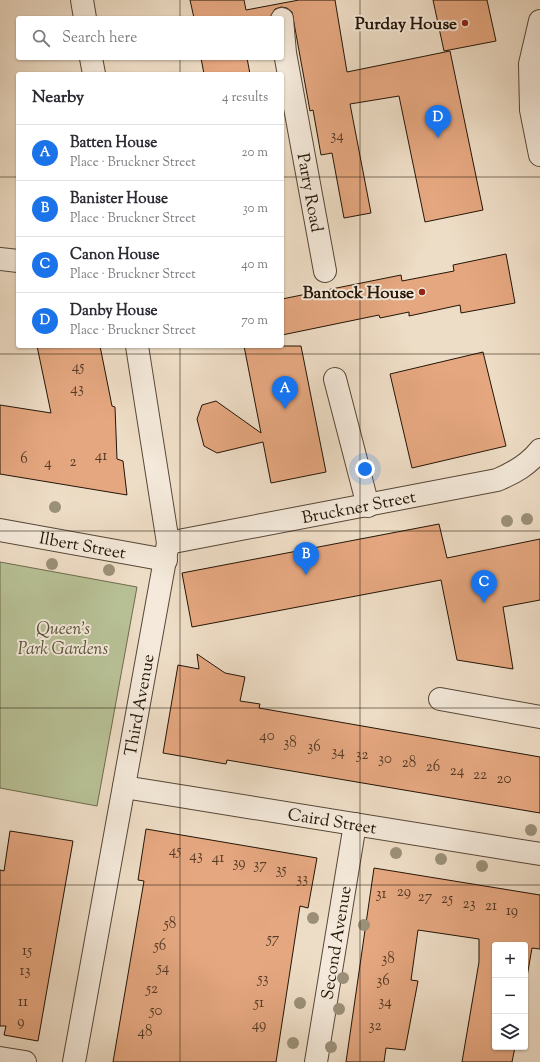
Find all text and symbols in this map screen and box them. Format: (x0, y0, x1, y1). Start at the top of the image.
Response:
place label: Purday House (355, 13, 457, 37)
search box (16, 16, 284, 60)
marker: Purday House (460, 18, 470, 28)
icon: search (30, 27, 52, 49)
text: Search here (62, 28, 137, 49)
text: Nearby (32, 86, 84, 110)
text: 4 results (222, 89, 268, 107)
pin: D (425, 105, 451, 138)
house number: 34 (330, 126, 344, 147)
text: Batten House (70, 133, 157, 154)
text: A (40, 144, 50, 162)
text: 20 m (242, 144, 268, 162)
street label: Parry Road (290, 151, 328, 235)
text: Place · Bruckner Street (70, 154, 196, 172)
text: Banister House (70, 189, 168, 210)
text: B (41, 200, 49, 218)
text: 30 m (242, 200, 268, 218)
text: Place · Bruckner Street (70, 210, 196, 228)
text: Canon House (70, 245, 159, 266)
text: C (40, 256, 50, 274)
text: 40 m (241, 256, 268, 274)
text: Place · Bruckner Street (70, 266, 196, 284)
place label: Bantock House (303, 282, 414, 306)
marker: Bantock House (417, 287, 427, 297)
text: Danby House (70, 301, 158, 322)
text: D (40, 312, 50, 330)
text: 70 m (241, 312, 268, 330)
text: Place · Bruckner Street (70, 322, 196, 340)
house number: 45 (72, 357, 84, 378)
pin: A (272, 376, 298, 409)
house number: 43 (70, 379, 84, 400)
house number: 41 (95, 446, 107, 467)
house number: 6 (20, 449, 28, 470)
house number: 2 (69, 452, 77, 473)
house number: 4 (44, 453, 52, 474)
your location (355, 459, 375, 479)
street label: Bruckner Street (300, 486, 418, 531)
street label: Ilbert Street (37, 527, 128, 567)
pin: B (293, 542, 319, 575)
pin: C (471, 570, 497, 603)
park label: Queen's Park Gardens (18, 618, 109, 662)
street label: Third Avenue (120, 652, 162, 758)
house number: 40 (259, 726, 275, 747)
house number: 38 (283, 733, 297, 754)
house number: 36 (307, 737, 321, 758)
house number: 34 (331, 742, 345, 763)
house number: 32 (355, 745, 369, 766)
house number: 30 (378, 749, 392, 770)
house number: 28 (402, 753, 416, 774)
house number: 26 (426, 757, 440, 778)
house number: 24 (450, 761, 465, 782)
house number: 22 (473, 765, 487, 786)
house number: 20 (497, 769, 512, 790)
street label: Caird Street (286, 804, 378, 842)
house number: 45 (169, 841, 181, 862)
house number: 43 (189, 846, 203, 867)
house number: 41 (212, 848, 224, 869)
house number: 39 (232, 853, 246, 874)
house number: 37 (253, 855, 267, 876)
house number: 35 (275, 860, 287, 881)
house number: 33 (296, 869, 308, 890)
house number: 29 (397, 882, 411, 903)
street label: Second Avenue (316, 884, 359, 1002)
house number: 31 (375, 884, 387, 905)
house number: 27 (418, 887, 433, 908)
house number: 25 (441, 889, 453, 910)
house number: 23 (462, 894, 476, 915)
house number: 21 (485, 896, 497, 917)
house number: 19 (506, 901, 518, 922)
house number: 58 (163, 914, 176, 935)
house number: 57 (266, 929, 280, 950)
house number: 56 (153, 936, 166, 957)
house number: 15 (22, 941, 32, 962)
map controls (492, 942, 528, 1050)
button: + (492, 942, 528, 978)
house number: 38 (381, 949, 395, 970)
house number: 54 (156, 958, 170, 979)
house number: 13 (19, 961, 31, 982)
house number: 53 (256, 969, 269, 990)
house number: 36 (376, 971, 390, 992)
button: − (492, 978, 528, 1014)
house number: 52 (145, 979, 158, 1000)
house number: 11 (18, 992, 28, 1013)
house number: 34 (378, 992, 392, 1013)
house number: 51 (253, 993, 264, 1014)
house number: 50 (148, 1001, 163, 1022)
house number: 9 (17, 1012, 25, 1033)
button: layers (492, 1014, 528, 1050)
house number: 49 (252, 1015, 266, 1036)
house number: 32 (368, 1016, 382, 1037)
house number: 48 (137, 1022, 153, 1043)

